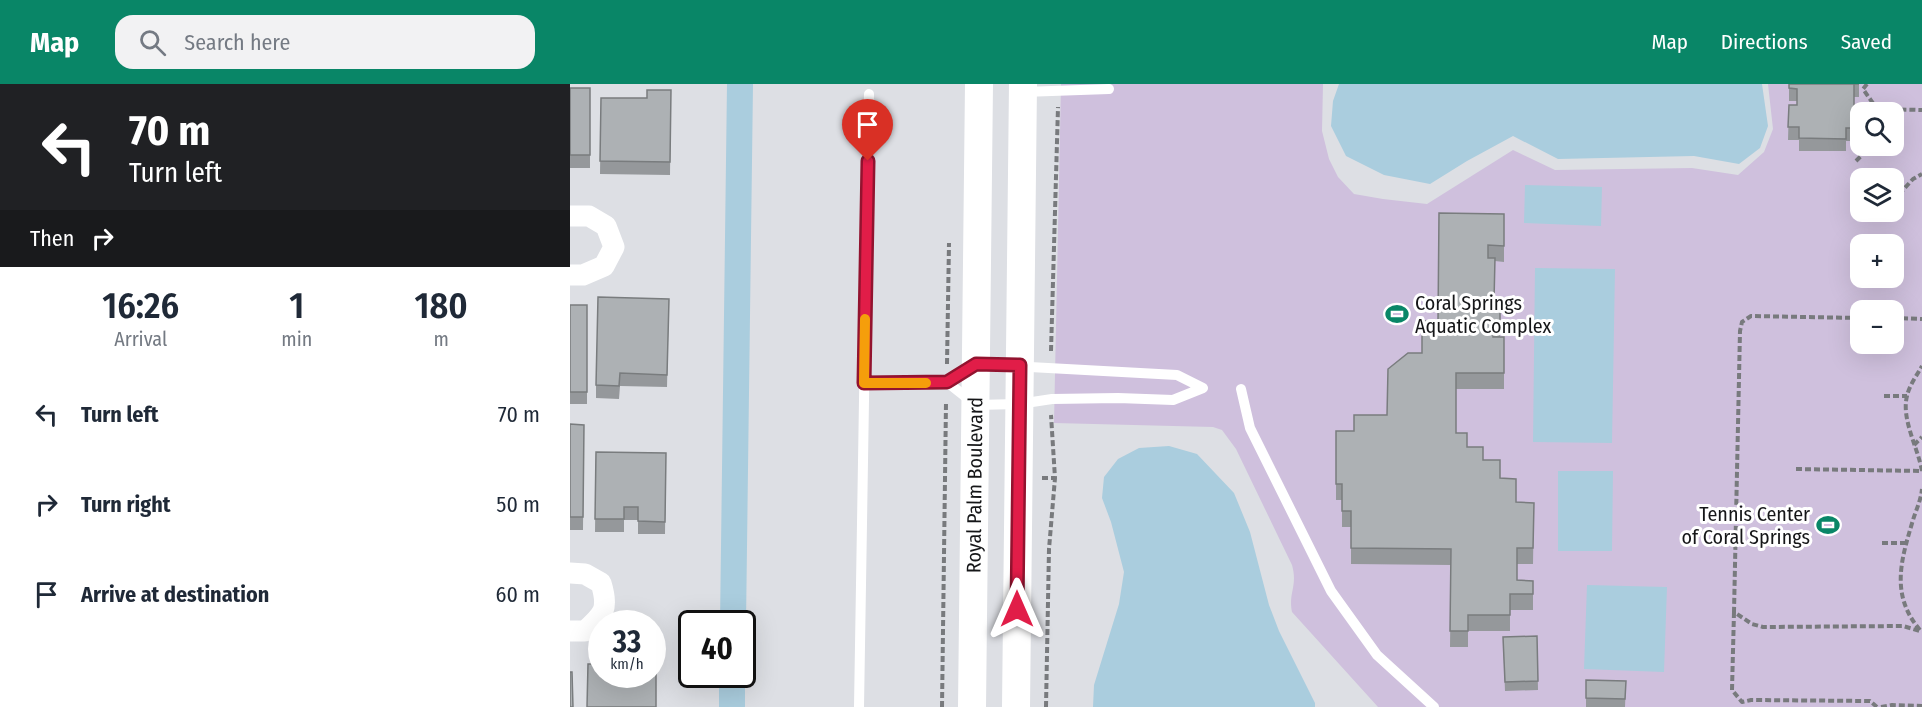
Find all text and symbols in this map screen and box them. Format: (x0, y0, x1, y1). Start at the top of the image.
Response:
search box (115, 15, 535, 69)
text: Map (30, 26, 79, 59)
icon: search (136, 26, 169, 59)
text: Search here (184, 29, 290, 56)
text: Map (1651, 29, 1688, 55)
text: Directions (1721, 29, 1808, 55)
text: Saved (1841, 29, 1892, 55)
pin (842, 99, 893, 161)
map controls (1850, 102, 1904, 354)
button: search (1850, 102, 1904, 156)
text: 70 m (129, 106, 210, 156)
icon: left (30, 108, 108, 186)
icon: arrive (851, 108, 884, 141)
text: Turn left (129, 157, 222, 189)
button: layers (1850, 168, 1904, 222)
icon: right (86, 222, 119, 255)
text: Then (30, 225, 74, 252)
button: + (1850, 234, 1904, 288)
text: 16:26 (102, 284, 179, 328)
text: 1 (289, 284, 304, 328)
text: 180 (415, 284, 468, 328)
place label: Coral Springs Aquatic Complex (1415, 291, 1552, 338)
button: − (1850, 300, 1904, 354)
sports icon: Coral Springs Aquatic Complex (1384, 301, 1410, 327)
text: Arrival (114, 327, 167, 351)
text: min (281, 327, 312, 351)
text: m (433, 327, 449, 351)
street label: Royal Palm Boulevard (962, 397, 987, 573)
icon: left (30, 398, 63, 431)
text: Turn left (81, 401, 159, 428)
text: 70 m (498, 401, 540, 428)
icon: right (30, 488, 63, 521)
text: Turn right (81, 491, 170, 518)
text: 50 m (496, 491, 540, 518)
place label: Tennis Center of Coral Springs (1682, 502, 1810, 549)
sports icon: Tennis Center of Coral Springs (1815, 512, 1841, 538)
position arrow (985, 577, 1049, 641)
icon: arrive (30, 578, 63, 611)
text: Arrive at destination (81, 581, 269, 608)
text: 60 m (496, 581, 540, 608)
speed limit sign: 40 (678, 610, 756, 688)
text: 33 (613, 624, 641, 660)
text: km/h (610, 655, 644, 673)

